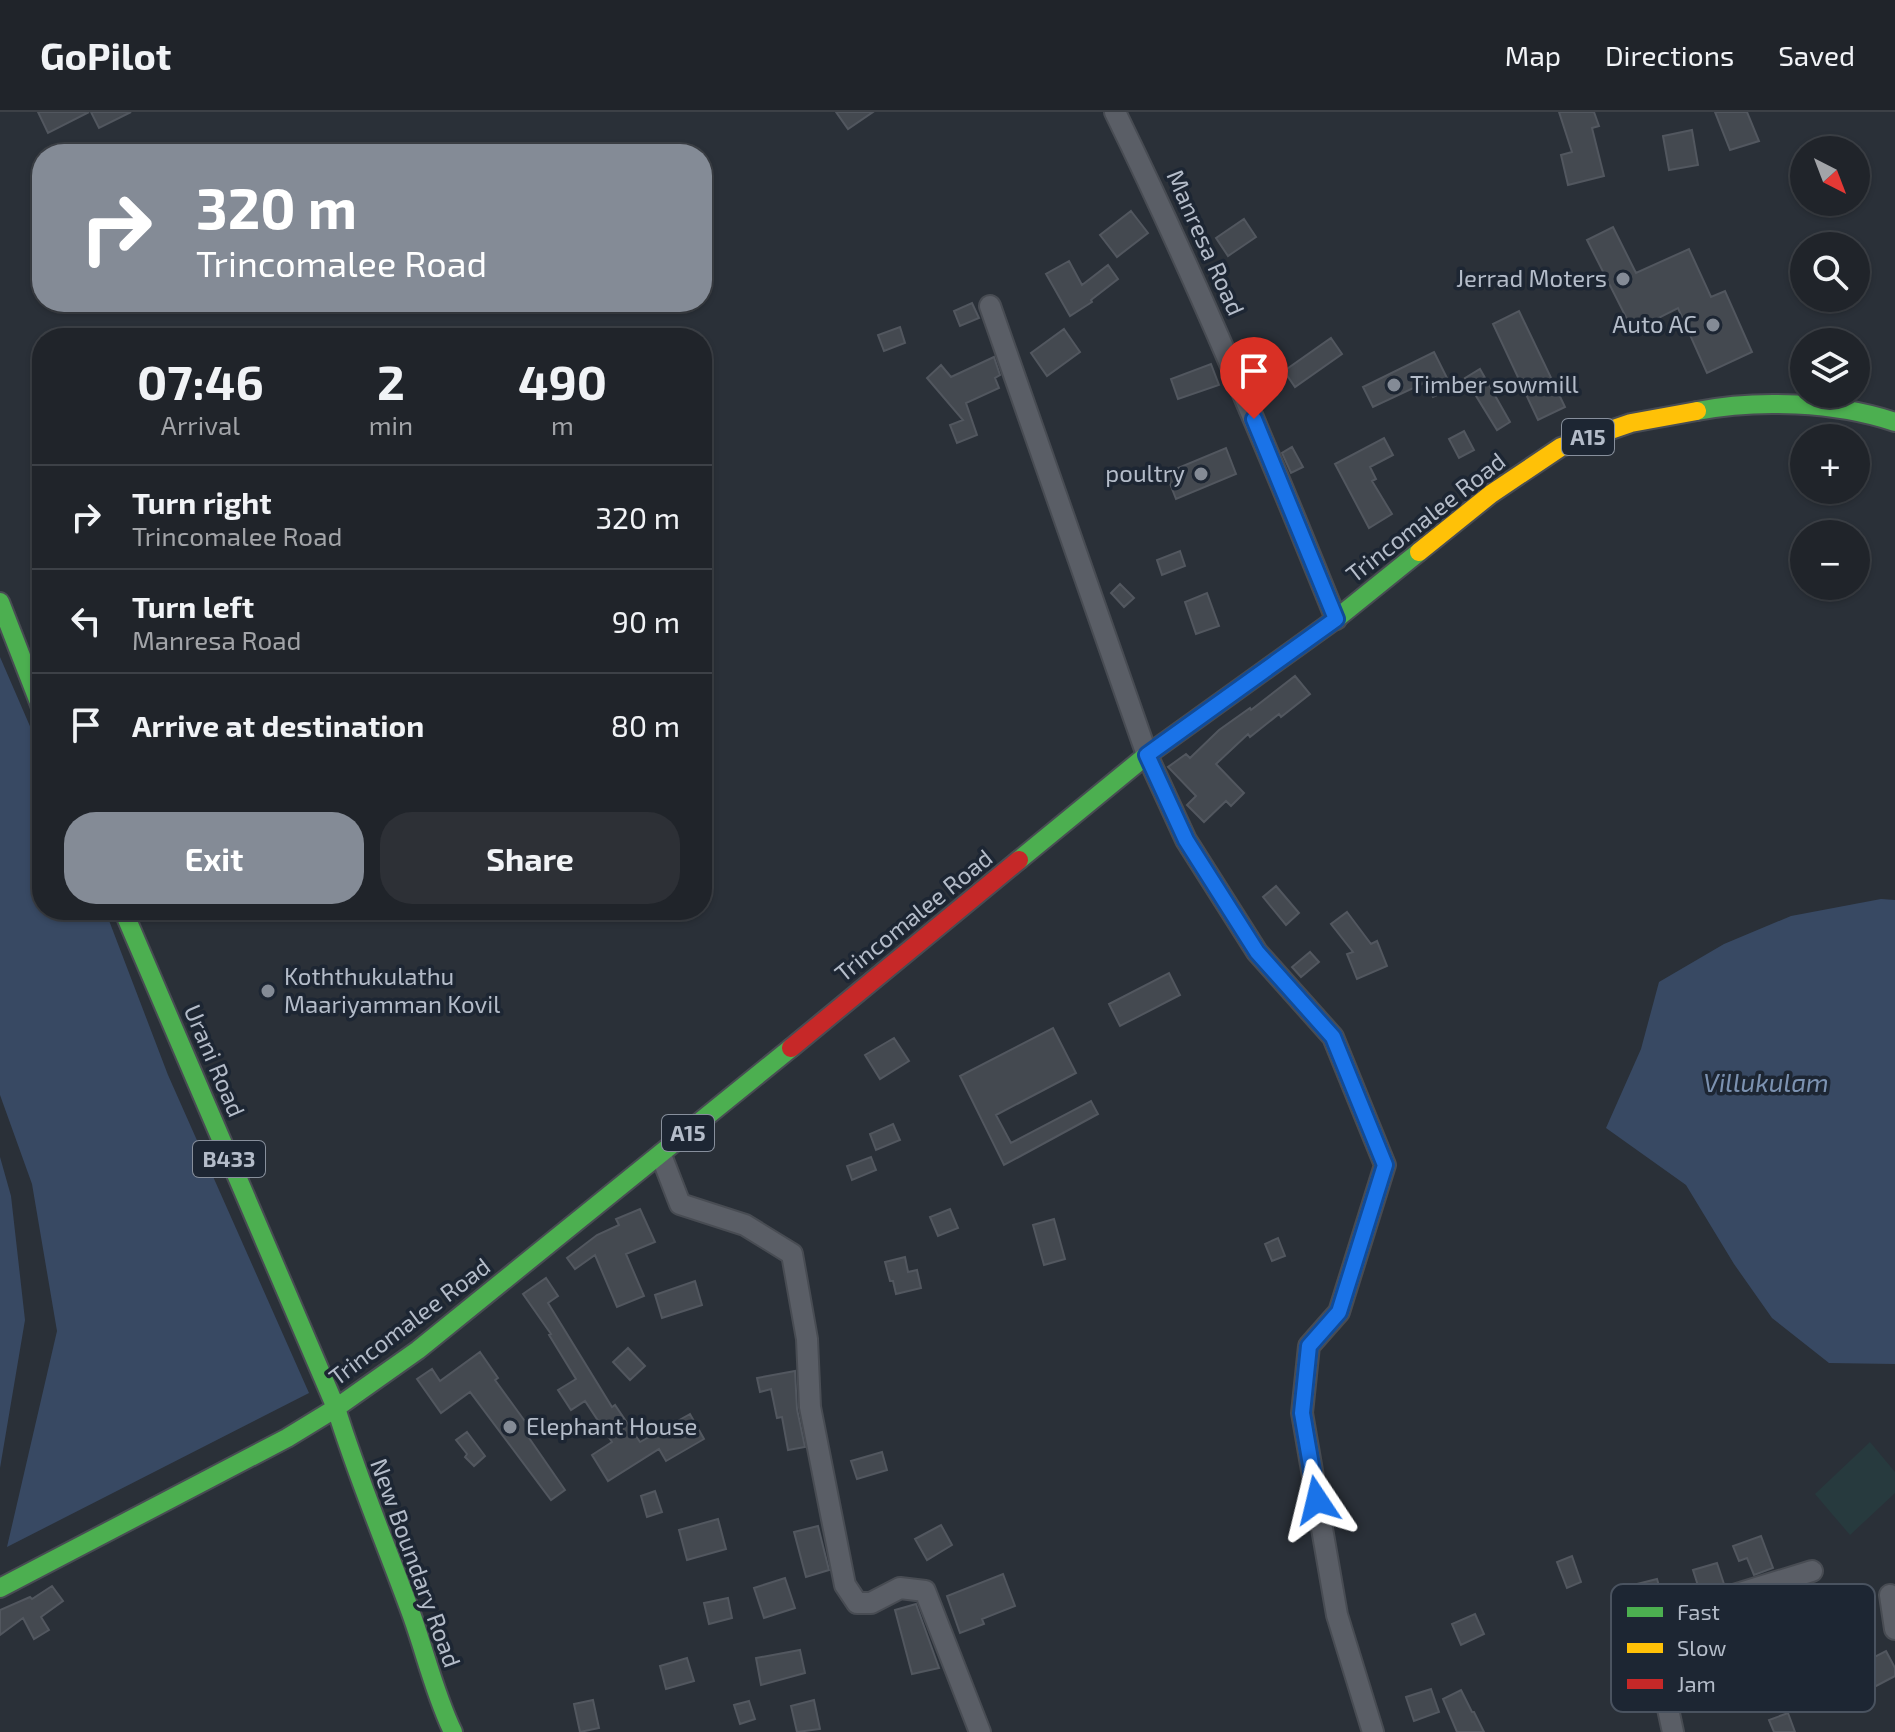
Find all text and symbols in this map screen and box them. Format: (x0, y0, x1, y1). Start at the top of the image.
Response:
text: GoPilot (40, 32, 171, 78)
text: Map (1505, 38, 1561, 72)
text: Directions (1605, 38, 1734, 72)
text: Saved (1778, 38, 1855, 72)
north arrow (1790, 136, 1870, 216)
map controls (1790, 136, 1870, 600)
street label: Manresa Road (1161, 165, 1251, 320)
text: 320 m (196, 173, 357, 240)
icon: right (64, 176, 168, 280)
button: search (1790, 232, 1870, 312)
text: Trincomalee Road (196, 241, 487, 284)
place label: Jerrad Moters (1456, 263, 1607, 292)
marker: Jerrad Moters (1614, 270, 1632, 288)
place label: Auto AC (1612, 309, 1697, 338)
marker: Auto AC (1704, 316, 1722, 334)
button: layers (1790, 328, 1870, 408)
pin (1220, 337, 1288, 419)
icon: arrive (1232, 349, 1276, 393)
text: 07:46 (137, 352, 264, 410)
text: 2 (377, 352, 405, 410)
text: 490 (518, 352, 607, 410)
place label: Timber sowmill (1410, 369, 1579, 398)
marker: Timber sowmill (1385, 376, 1403, 394)
text: Arrival (161, 409, 240, 440)
text: min (369, 409, 413, 440)
text: m (551, 409, 574, 440)
road number: A15 (1562, 419, 1614, 455)
button: + (1790, 424, 1870, 504)
street label: Trincomalee Road (1340, 446, 1510, 588)
place label: poultry (1105, 458, 1185, 487)
marker: poultry (1192, 465, 1210, 483)
text: Turn right (132, 484, 272, 520)
icon: right (64, 495, 108, 539)
text: 320 m (595, 499, 680, 535)
text: Trincomalee Road (132, 520, 342, 551)
button: − (1790, 520, 1870, 600)
text: Turn left (132, 588, 254, 624)
icon: left (64, 599, 108, 643)
text: 90 m (612, 603, 680, 639)
text: Manresa Road (132, 624, 301, 655)
icon: arrive (64, 703, 108, 747)
text: Arrive at destination (132, 707, 424, 743)
text: 80 m (611, 707, 680, 743)
button: Exit (64, 812, 364, 904)
button: Share (380, 812, 680, 904)
street label: Trincomalee Road (828, 842, 998, 987)
place label: Koththukulathu Maariyamman Kovil (284, 961, 500, 1018)
marker: Koththukulathu Maariyamman Kovil (259, 982, 277, 1000)
street label: Urani Road (179, 1000, 252, 1121)
water label: Villukulam (1703, 1066, 1829, 1097)
road number: A15 (662, 1115, 714, 1151)
road number: B433 (193, 1141, 265, 1177)
street label: Trincomalee Road (323, 1251, 495, 1391)
place label: Elephant House (526, 1411, 697, 1440)
marker: Elephant House (501, 1418, 519, 1436)
street label: New Boundary Road (365, 1454, 468, 1671)
position arrow (1275, 1458, 1359, 1542)
legend (1611, 1584, 1875, 1712)
text: Fast (1677, 1598, 1720, 1624)
text: Slow (1677, 1634, 1726, 1660)
text: Jam (1677, 1670, 1716, 1696)

